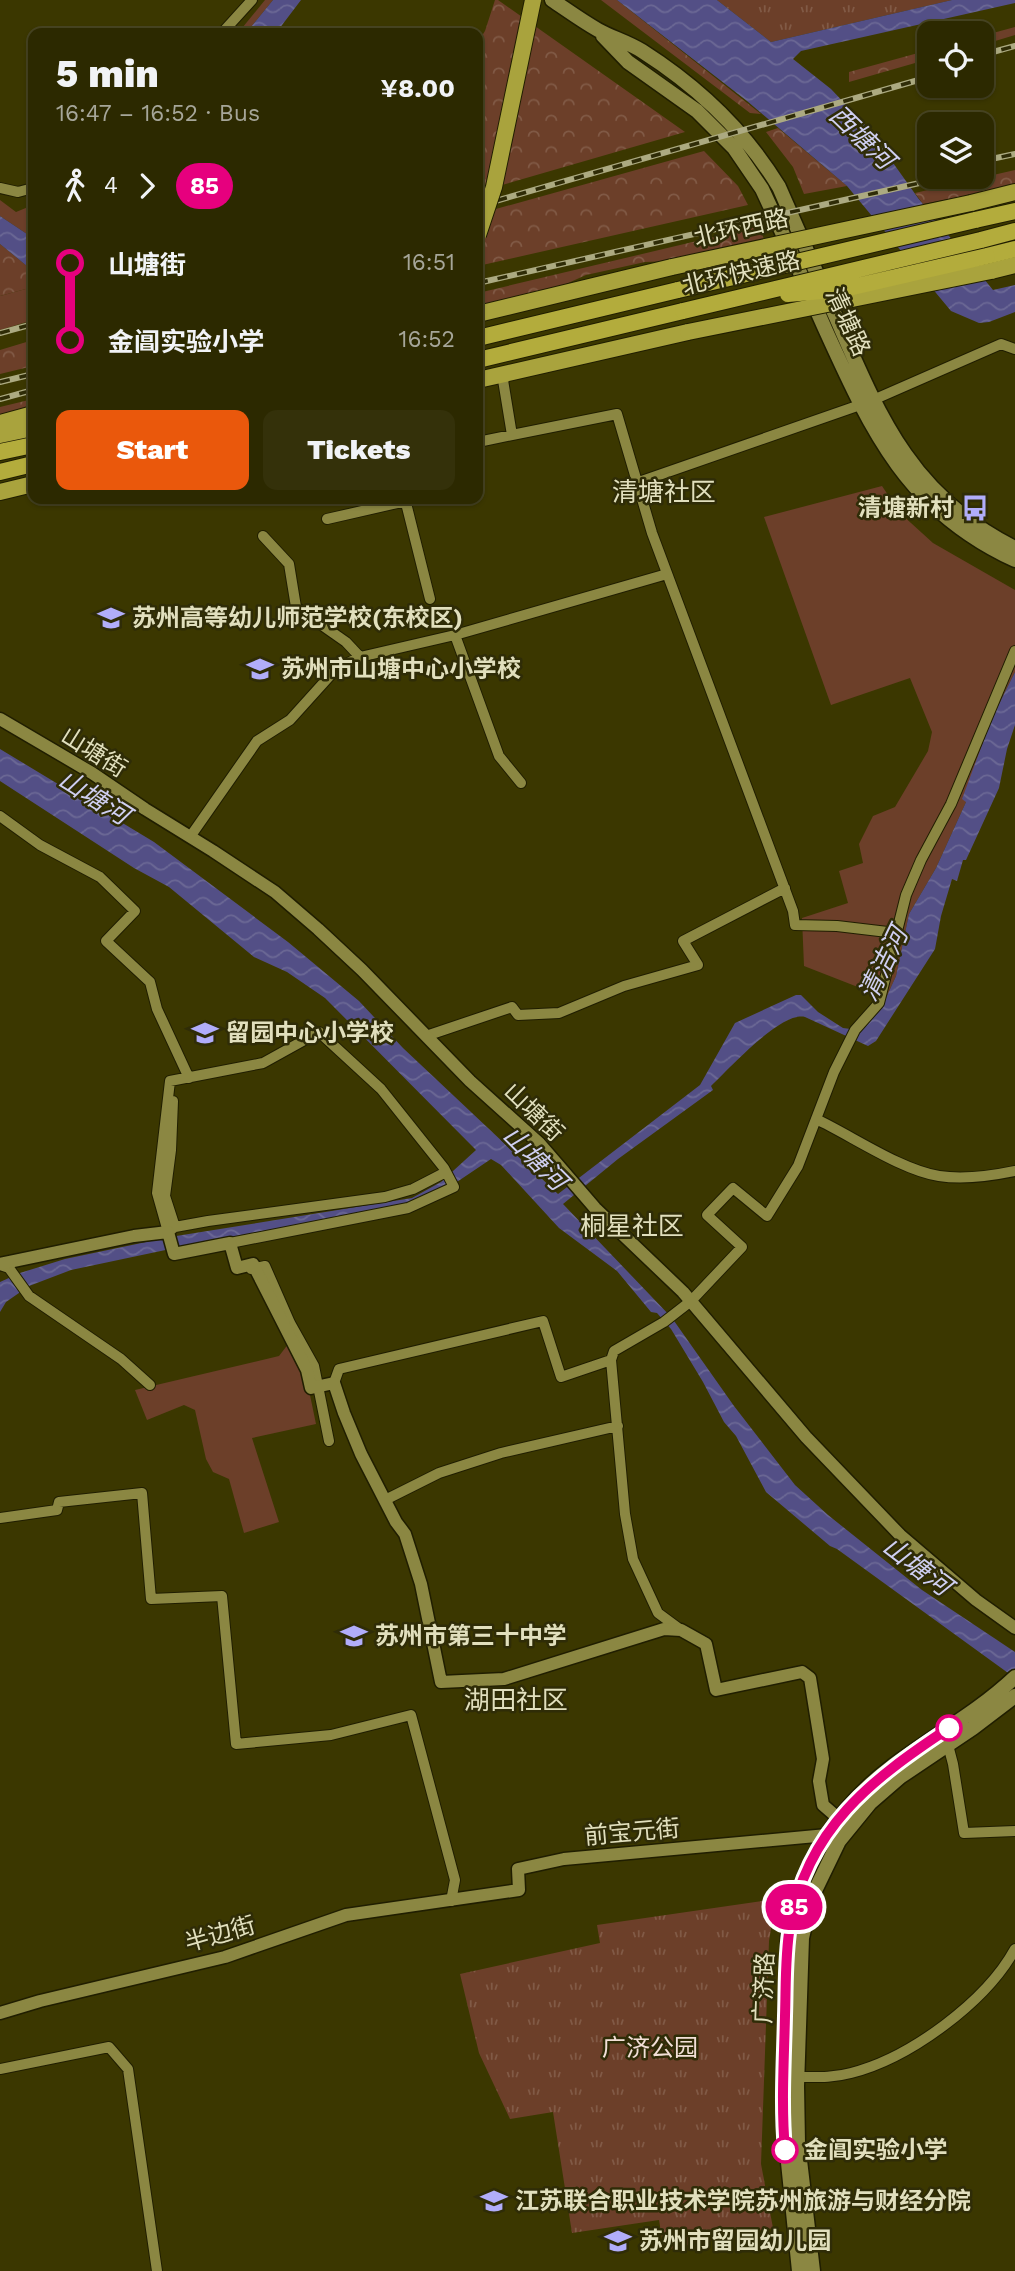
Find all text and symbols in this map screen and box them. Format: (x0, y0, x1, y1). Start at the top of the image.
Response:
map controls (917, 21, 994, 189)
button: locate (917, 21, 994, 98)
text: 5 min (56, 52, 159, 96)
text: ¥8.00 (381, 73, 455, 103)
water label: 西塘河 (824, 99, 904, 178)
text: 16:47 – 16:52 · Bus (56, 100, 260, 127)
button: layers (917, 112, 994, 189)
icon: walk (56, 167, 94, 205)
icon: forward (128, 167, 166, 205)
text: 4 (104, 172, 118, 199)
text: 85 (190, 172, 219, 200)
street label: 北环西路 (691, 204, 791, 252)
street label: 北环快速路 (679, 246, 803, 300)
text: 16:51 (403, 249, 455, 276)
text: 山塘街 (108, 250, 186, 280)
street label: 清塘路 (820, 283, 876, 361)
text: 16:52 (398, 326, 455, 353)
text: 金阊实验小学 (108, 327, 264, 357)
button: Start (56, 410, 249, 490)
button: Tickets (263, 410, 455, 490)
district label: 清塘社区 (612, 477, 716, 507)
bus stop icon: 清塘新村 (960, 493, 990, 523)
place label: 清塘新村 (858, 494, 954, 522)
school or university icon: 苏州高等幼儿师范学校(东校区) (96, 603, 126, 633)
place label: 苏州高等幼儿师范学校(东校区) (132, 604, 463, 632)
school or university icon: 苏州市山塘中心小学校 (245, 654, 275, 684)
place label: 苏州市山塘中心小学校 (281, 655, 521, 683)
street label: 山塘街 (56, 721, 132, 783)
water label: 山塘河 (53, 764, 139, 833)
water label: 清洁河 (852, 918, 916, 1006)
school or university icon: 留园中心小学校 (190, 1018, 220, 1048)
place label: 留园中心小学校 (226, 1019, 394, 1047)
street label: 山塘街 (498, 1077, 570, 1147)
water label: 山塘河 (497, 1120, 577, 1200)
district label: 桐星社区 (580, 1211, 684, 1241)
water label: 山塘河 (877, 1531, 961, 1604)
school or university icon: 苏州市第三十中学 (339, 1621, 369, 1651)
place label: 苏州市第三十中学 (375, 1622, 567, 1650)
district label: 湖田社区 (464, 1685, 568, 1715)
unlabelled marker (936, 1715, 962, 1741)
street label: 前宝元街 (583, 1814, 681, 1850)
line badge: 85 (762, 1884, 826, 1930)
text: 85 (779, 1893, 809, 1921)
street label: 半边街 (182, 1911, 258, 1957)
street label: 广济路 (749, 1952, 779, 2024)
park label: 广济公园 (602, 2034, 698, 2062)
place label: 金阊实验小学 (804, 2136, 948, 2164)
marker: 金阊实验小学 (772, 2137, 798, 2163)
school or university icon: 江苏联合职业技术学院苏州旅游与财经分院 (479, 2186, 509, 2216)
place label: 江苏联合职业技术学院苏州旅游与财经分院 (515, 2187, 971, 2215)
school or university icon: 苏州市留园幼儿园 (603, 2226, 633, 2256)
place label: 苏州市留园幼儿园 (639, 2227, 831, 2255)

